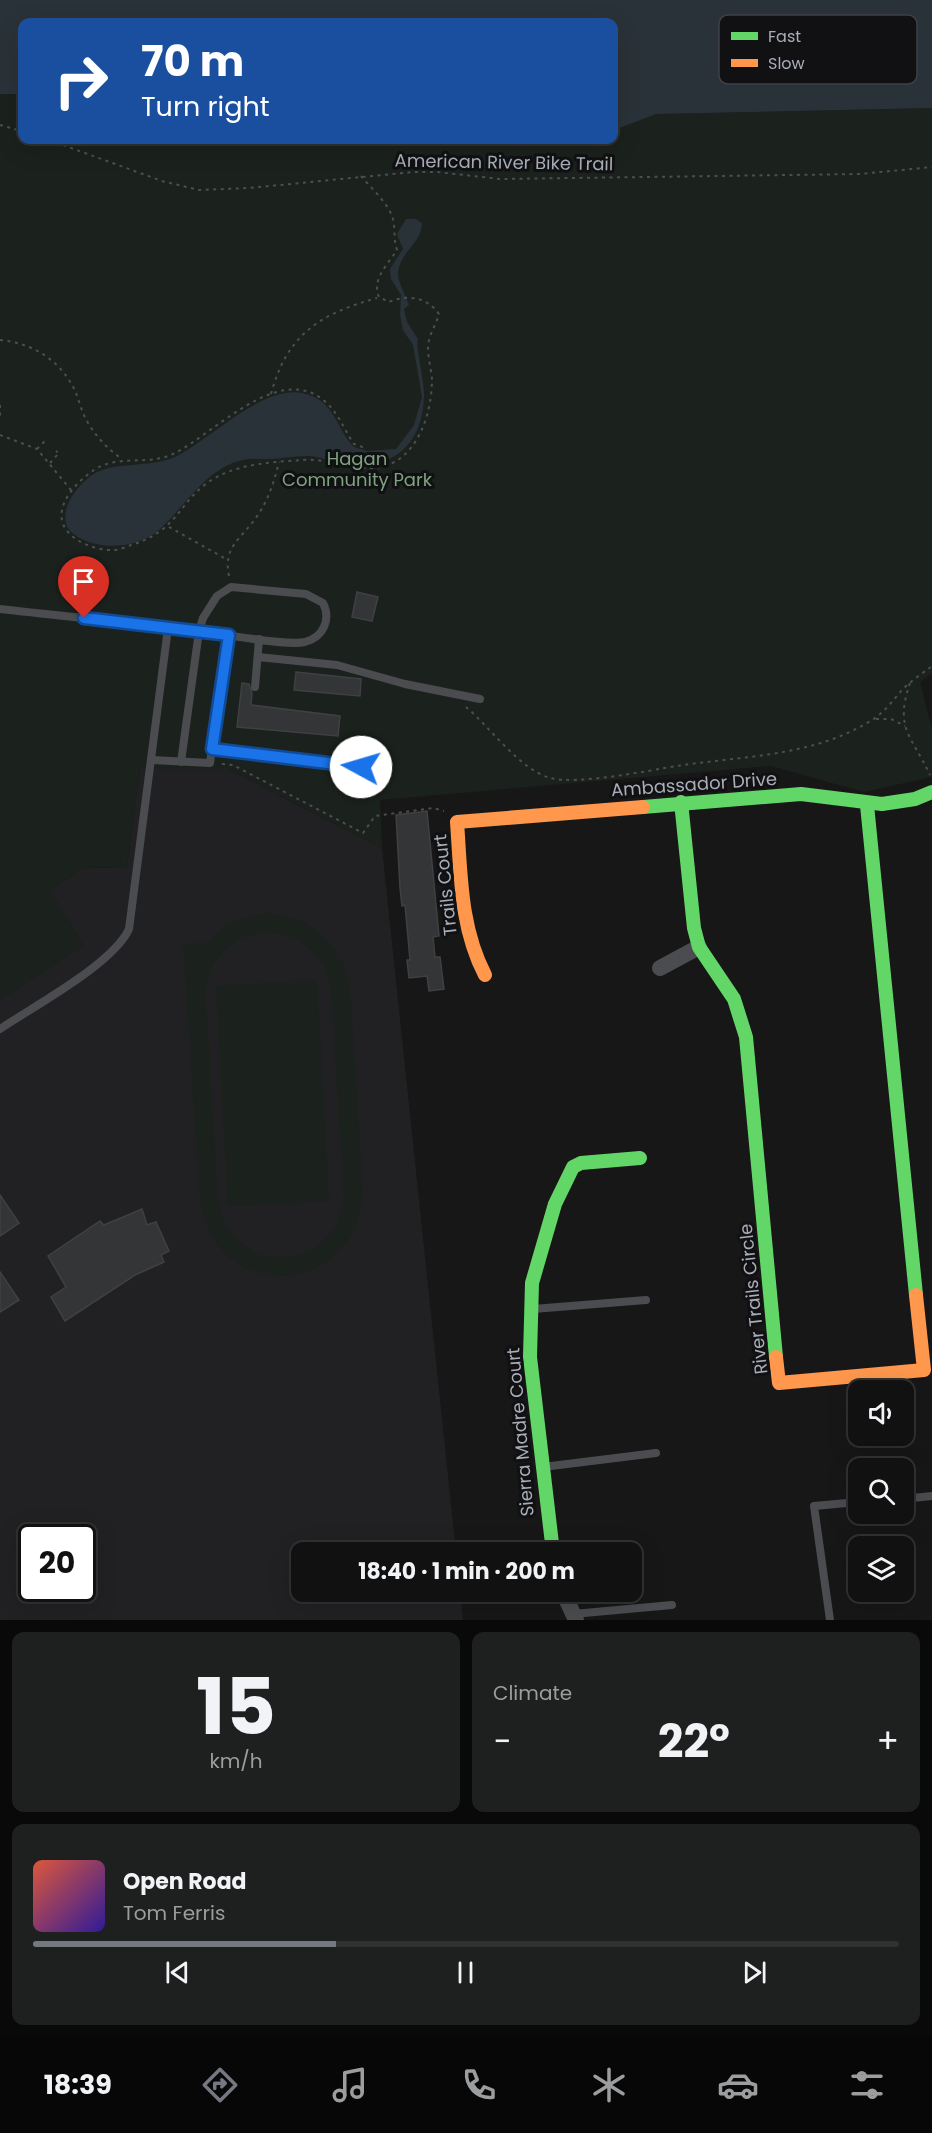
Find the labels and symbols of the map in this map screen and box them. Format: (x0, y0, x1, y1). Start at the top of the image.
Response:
legend (719, 15, 917, 84)
text: Fast (768, 25, 801, 48)
text: Slow (768, 52, 805, 75)
street label: American River Bike Trail (394, 148, 614, 176)
park label: Hagan Community Park (282, 446, 433, 492)
pin (58, 556, 109, 618)
position arrow (329, 735, 393, 799)
street label: Ambassador Drive (610, 766, 778, 802)
street label: Trails Court (427, 833, 463, 937)
street label: River Trails Circle (733, 1222, 773, 1376)
street label: Sierra Madre Court (500, 1347, 540, 1517)
speed limit sign: 20 (18, 1524, 96, 1602)

